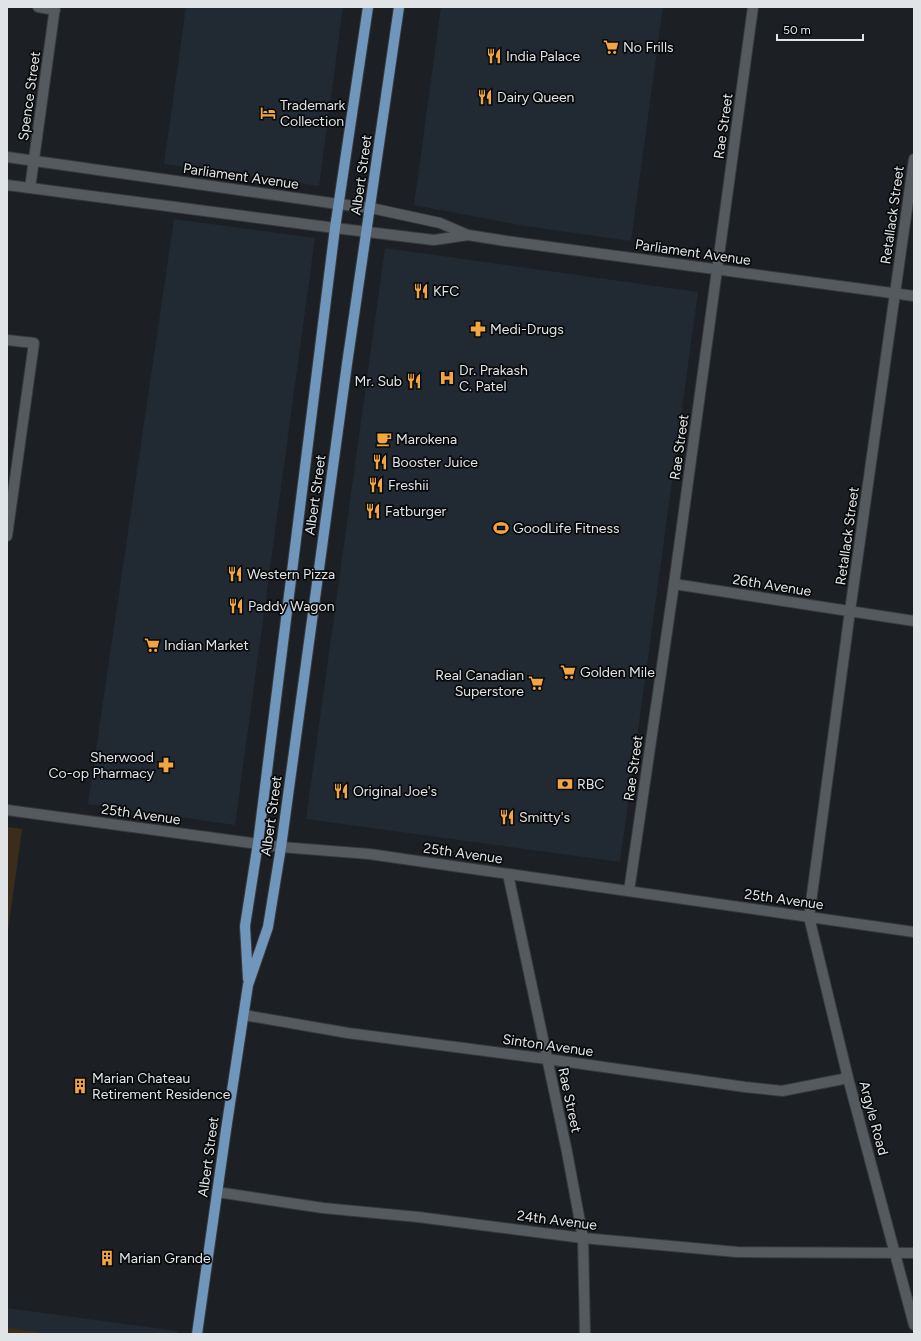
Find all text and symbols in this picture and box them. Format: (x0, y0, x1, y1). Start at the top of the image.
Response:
scale bar (777, 16, 863, 42)
text: 50 m (783, 23, 811, 37)
supermarket icon: No Frills (602, 38, 620, 56)
place label: No Frills (623, 39, 674, 56)
restaurant icon: India Palace (485, 47, 503, 65)
place label: India Palace (506, 48, 581, 65)
street label: Spence Street (15, 50, 44, 142)
restaurant icon: Dairy Queen (476, 88, 494, 106)
place label: Dairy Queen (497, 89, 575, 106)
street label: Rae Street (710, 92, 737, 160)
place label: Trademark Collection (280, 97, 346, 130)
hotel icon: Trademark Collection (259, 104, 277, 122)
street label: Albert Street (347, 134, 376, 216)
street label: Parliament Avenue (182, 160, 300, 193)
street label: Retallack Street (877, 165, 908, 265)
street label: Parliament Avenue (634, 236, 752, 269)
restaurant icon: KFC (412, 282, 430, 300)
place label: KFC (433, 283, 459, 300)
pharmacy icon: Medi-Drugs (469, 320, 487, 338)
place label: Medi-Drugs (490, 321, 564, 338)
place label: Dr. Prakash C. Patel (459, 362, 528, 395)
hospital icon: Dr. Prakash C. Patel (438, 369, 456, 387)
restaurant icon: Mr. Sub (405, 372, 423, 390)
place label: Mr. Sub (354, 373, 402, 390)
street label: Rae Street (666, 413, 693, 481)
cafe icon: Marokena (375, 430, 393, 448)
place label: Marokena (396, 431, 457, 448)
restaurant icon: Booster Juice (371, 453, 389, 471)
street label: Albert Street (301, 454, 330, 536)
place label: Booster Juice (392, 454, 478, 471)
restaurant icon: Freshii (367, 476, 385, 494)
place label: Freshii (388, 477, 429, 494)
street label: Retallack Street (832, 486, 863, 586)
restaurant icon: Fatburger (364, 502, 382, 520)
place label: Fatburger (385, 503, 447, 520)
sports icon: GoodLife Fitness (492, 519, 510, 537)
place label: GoodLife Fitness (513, 520, 619, 537)
restaurant icon: Western Pizza (226, 565, 244, 583)
place label: Western Pizza (247, 566, 335, 583)
street label: 26th Avenue (731, 571, 813, 600)
restaurant icon: Paddy Wagon (227, 597, 245, 615)
place label: Paddy Wagon (248, 598, 335, 615)
supermarket icon: Indian Market (143, 636, 161, 654)
place label: Indian Market (164, 637, 249, 654)
supermarket icon: Golden Mile (559, 663, 577, 681)
place label: Golden Mile (580, 664, 655, 681)
place label: Real Canadian Superstore (435, 667, 524, 700)
supermarket icon: Real Canadian Superstore (527, 674, 545, 692)
street label: Rae Street (620, 734, 647, 802)
place label: Sherwood Co-op Pharmacy (49, 749, 155, 782)
pharmacy icon: Sherwood Co-op Pharmacy (157, 756, 175, 774)
street label: Albert Street (257, 775, 286, 857)
bank icon: RBC (556, 775, 574, 793)
place label: RBC (577, 776, 604, 793)
restaurant icon: Original Joe's (332, 782, 350, 800)
place label: Original Joe's (353, 783, 437, 800)
street label: 25th Avenue (100, 801, 182, 829)
restaurant icon: Smitty's (498, 808, 516, 826)
place label: Smitty's (519, 809, 570, 826)
street label: 25th Avenue (422, 840, 504, 868)
street label: 25th Avenue (743, 886, 825, 914)
street label: Sinton Avenue (501, 1031, 595, 1060)
street label: Rae Street (554, 1066, 585, 1134)
place label: Marian Chateau Retirement Residence (92, 1070, 231, 1103)
building icon: Marian Chateau Retirement Residence (71, 1077, 89, 1095)
street label: Argyle Road (855, 1079, 892, 1157)
street label: Albert Street (194, 1116, 223, 1198)
street label: 24th Avenue (516, 1207, 598, 1234)
building icon: Marian Grande (98, 1249, 116, 1267)
place label: Marian Grande (119, 1250, 211, 1267)

